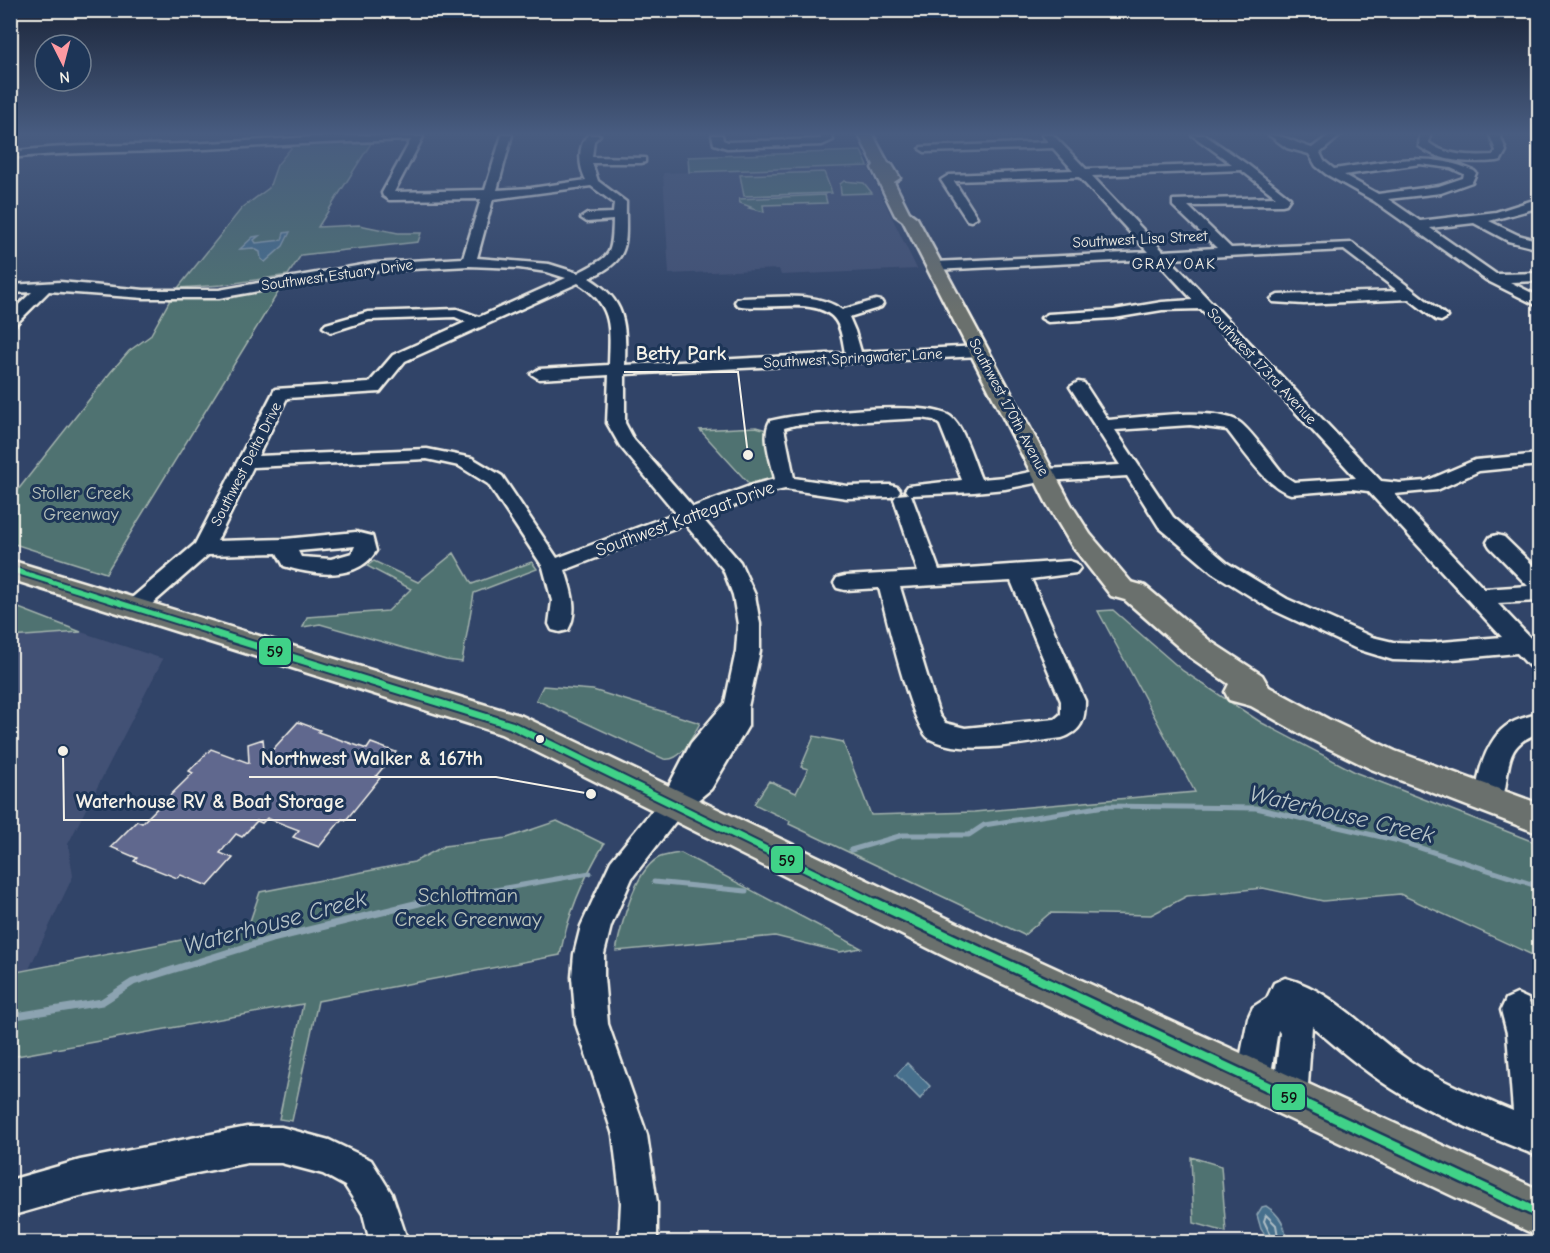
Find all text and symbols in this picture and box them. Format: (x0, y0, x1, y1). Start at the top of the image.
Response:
north arrow (33, 33, 93, 93)
text: N (58, 67, 71, 86)
street label: Southwest Lisa Street (1072, 226, 1209, 252)
street label: Southwest Estuary Drive (260, 255, 414, 295)
district label: GRAY OAK (1132, 255, 1216, 273)
street label: Southwest 173rd Avenue (1203, 304, 1321, 428)
callout: Betty Park (624, 334, 738, 372)
street label: Southwest 170th Avenue (965, 335, 1053, 479)
text: Betty Park (636, 342, 726, 365)
street label: Southwest Springwater Lane (763, 344, 944, 372)
street label: Southwest Delta Drive (207, 398, 285, 529)
street label: Southwest Kattegat Drive (593, 477, 777, 561)
park label: Stoller Creek Greenway (32, 483, 131, 525)
line badge: 59 (258, 637, 292, 666)
text: 59 (267, 643, 283, 661)
unlabelled marker (534, 733, 546, 745)
callout: Northwest Walker & 167th (249, 739, 496, 777)
text: Northwest Walker & 167th (261, 747, 483, 770)
water label: Waterhouse Creek (1247, 779, 1437, 849)
callout: Waterhouse RV & Boat Storage (64, 782, 356, 820)
text: Waterhouse RV & Boat Storage (76, 790, 344, 813)
line badge: 59 (770, 845, 804, 874)
text: 59 (779, 852, 795, 870)
park label: Schlottman Creek Greenway (394, 883, 542, 931)
water label: Waterhouse Creek (180, 884, 370, 960)
line badge: 59 (1271, 1083, 1306, 1111)
text: 59 (1281, 1089, 1297, 1107)

